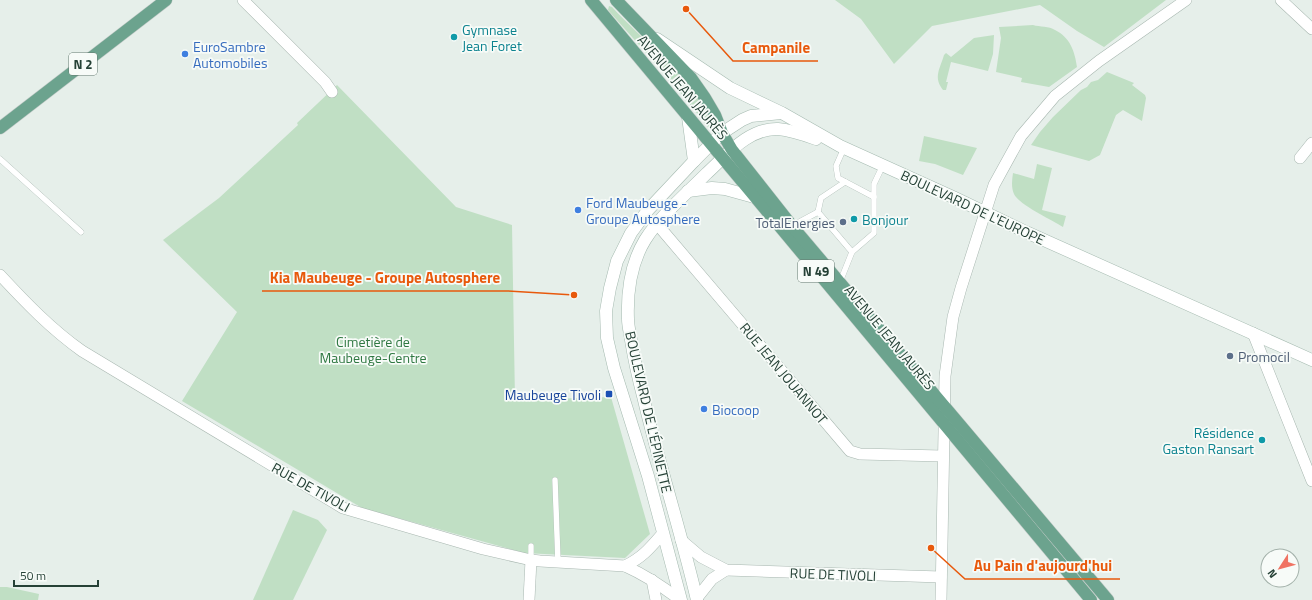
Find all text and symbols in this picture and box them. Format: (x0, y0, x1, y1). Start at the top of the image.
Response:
place label: Gymnase Jean Foret (462, 19, 522, 56)
street label: AVENUE JEAN JAURÈS (633, 30, 733, 144)
marker: Gymnase Jean Foret (449, 32, 459, 42)
callout: Campanile (733, 34, 818, 61)
place label: EuroSambre Automobiles (193, 36, 267, 73)
text: Campanile (742, 36, 810, 59)
marker: EuroSambre Automobiles (180, 49, 190, 59)
road number: N 2 (69, 53, 97, 75)
street label: BOULEVARD DE L'EUROPE (897, 164, 1049, 250)
place label: Ford Maubeuge - Groupe Autosphere (586, 192, 700, 229)
marker: Ford Maubeuge - Groupe Autosphere (573, 205, 583, 215)
place label: Bonjour (862, 209, 908, 230)
place label: TotalEnergies (755, 212, 835, 233)
marker: Bonjour (849, 214, 859, 224)
marker: TotalEnergies (838, 217, 848, 227)
road number: N 49 (798, 260, 834, 282)
callout: Kia Maubeuge - Groupe Autosphere (262, 264, 508, 291)
text: Kia Maubeuge - Groupe Autosphere (270, 266, 501, 289)
street label: AVENUE JEAN JAURÈS (840, 280, 940, 394)
street label: RUE JEAN JOUANNOT (735, 318, 833, 429)
street label: BOULEVARD DE L'ÉPINETTE (620, 329, 678, 495)
park label: Cimetière de Maubeuge-Centre (319, 331, 427, 368)
place label: Promocil (1238, 346, 1290, 367)
marker: Promocil (1225, 351, 1235, 361)
place label: Maubeuge Tivoli (505, 384, 601, 405)
marker: Maubeuge Tivoli (604, 389, 614, 399)
place label: Biocoop (712, 399, 759, 420)
marker: Biocoop (699, 404, 709, 414)
place label: Résidence Gaston Ransart (1163, 422, 1254, 459)
marker: Résidence Gaston Ransart (1257, 435, 1267, 445)
street label: RUE DE TIVOLI (268, 457, 354, 517)
north arrow (1260, 548, 1300, 588)
callout: Au Pain d'aujourd'hui (965, 552, 1120, 579)
text: Au Pain d'aujourd'hui (974, 554, 1112, 577)
scale bar (14, 562, 98, 588)
street label: RUE DE TIVOLI (789, 562, 877, 586)
text: 50 m (20, 566, 46, 585)
text: N (1263, 566, 1281, 582)

